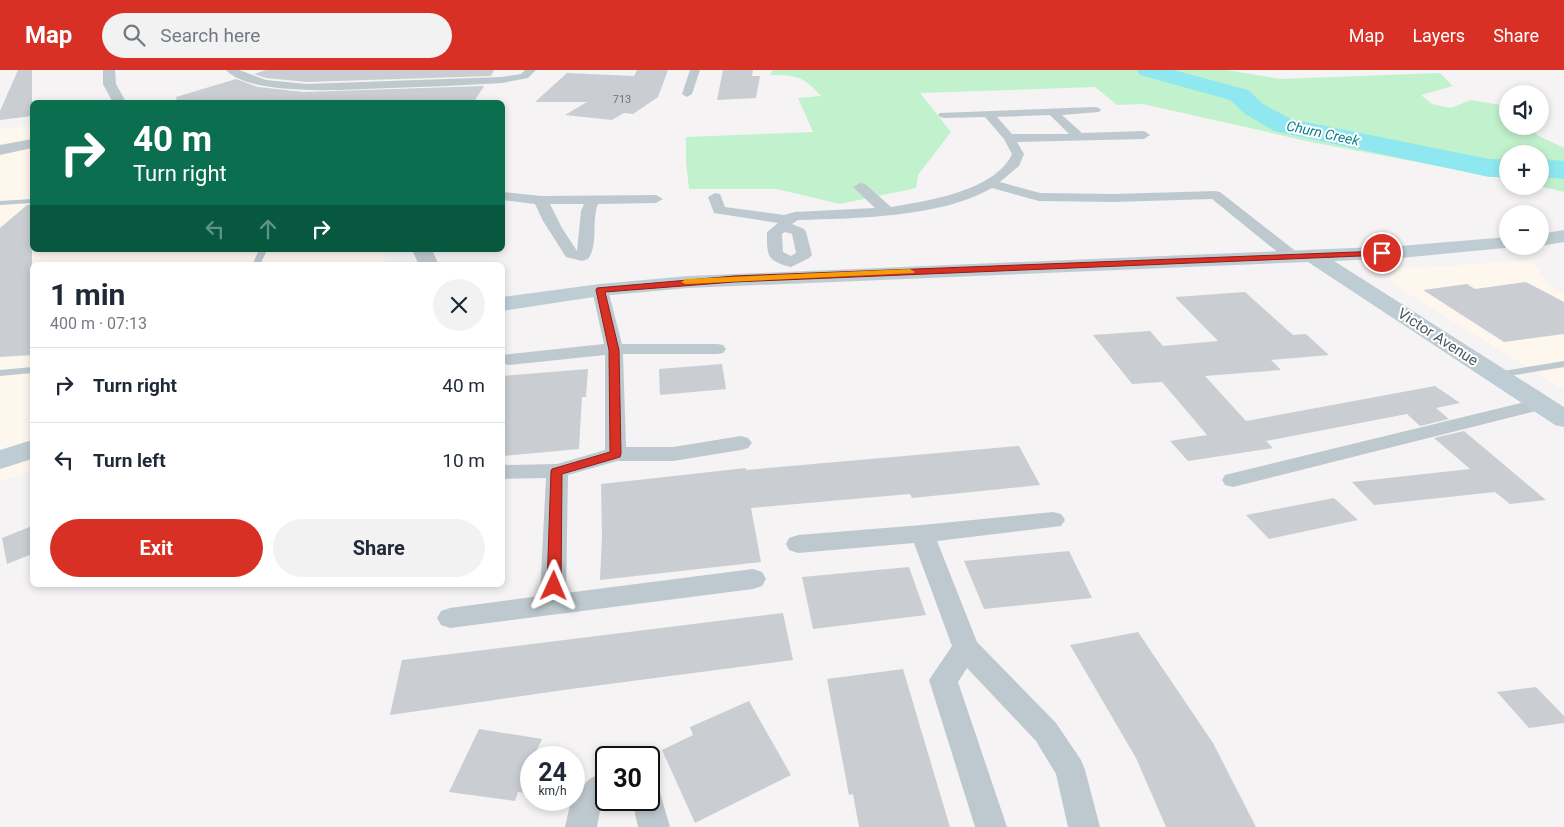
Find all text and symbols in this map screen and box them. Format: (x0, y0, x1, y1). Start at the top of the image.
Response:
search box (102, 13, 452, 58)
text: Map (25, 21, 72, 49)
icon: search (120, 21, 148, 49)
text: Search here (160, 24, 260, 47)
text: Map (1349, 25, 1384, 46)
text: Layers (1412, 25, 1465, 46)
text: Share (1493, 25, 1539, 46)
map controls (1499, 85, 1549, 255)
button: sound (1499, 85, 1549, 135)
house number: 713 (613, 93, 631, 106)
water label: Churn Creek (1285, 117, 1362, 149)
text: 40 m (133, 119, 212, 160)
icon: right (50, 120, 115, 185)
button: + (1499, 145, 1549, 195)
text: Turn right (133, 161, 227, 186)
button: − (1499, 205, 1549, 255)
icon: left (201, 215, 229, 243)
icon: ahead (254, 215, 282, 243)
icon: right (307, 215, 335, 243)
pin (1361, 232, 1403, 274)
icon: arrive (1368, 239, 1396, 267)
text: 1 min (50, 277, 125, 312)
button: close (433, 279, 485, 331)
street label: Victor Avenue (1394, 304, 1482, 370)
text: 400 m · 07:13 (50, 314, 147, 333)
icon: right (50, 371, 78, 399)
text: Turn right (93, 374, 177, 397)
text: 40 m (442, 374, 485, 397)
icon: left (50, 446, 78, 474)
text: Turn left (93, 449, 166, 472)
text: 10 m (442, 449, 485, 472)
button: Exit (50, 519, 263, 577)
button: Share (273, 519, 485, 577)
position arrow (527, 559, 579, 611)
speed limit sign: 30 (595, 746, 660, 811)
text: 24 (538, 758, 567, 787)
text: km/h (538, 784, 567, 798)

